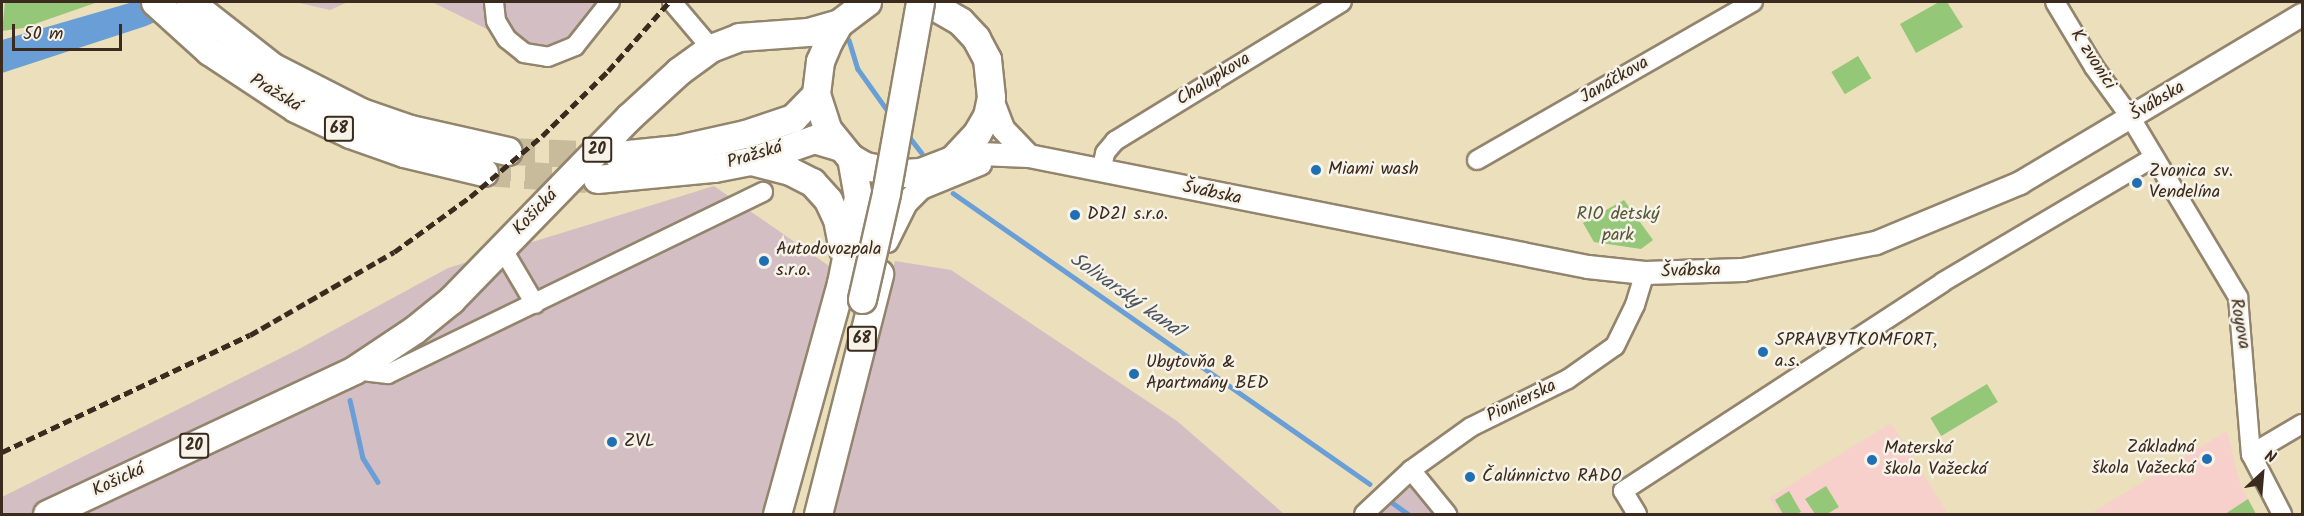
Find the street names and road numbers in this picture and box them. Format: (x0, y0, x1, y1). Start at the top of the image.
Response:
street label: K zvonici (2065, 26, 2119, 94)
street label: Chalupkova (1173, 49, 1255, 111)
street label: Janáčkova (1577, 53, 1653, 109)
street label: Pražská (245, 70, 305, 118)
street label: Švábska (2127, 77, 2189, 127)
road number: 68 (322, 116, 356, 142)
road number: 20 (582, 137, 612, 163)
street label: Pražská (725, 137, 785, 175)
street label: Švábska (1181, 177, 1243, 211)
street label: Košická (509, 185, 563, 241)
street label: Švábska (1661, 260, 1721, 284)
street label: Royova (2224, 297, 2254, 351)
road number: 68 (846, 326, 878, 352)
street label: Pionierska (1484, 376, 1560, 428)
road number: 20 (179, 433, 209, 459)
street label: Košická (89, 459, 149, 503)

